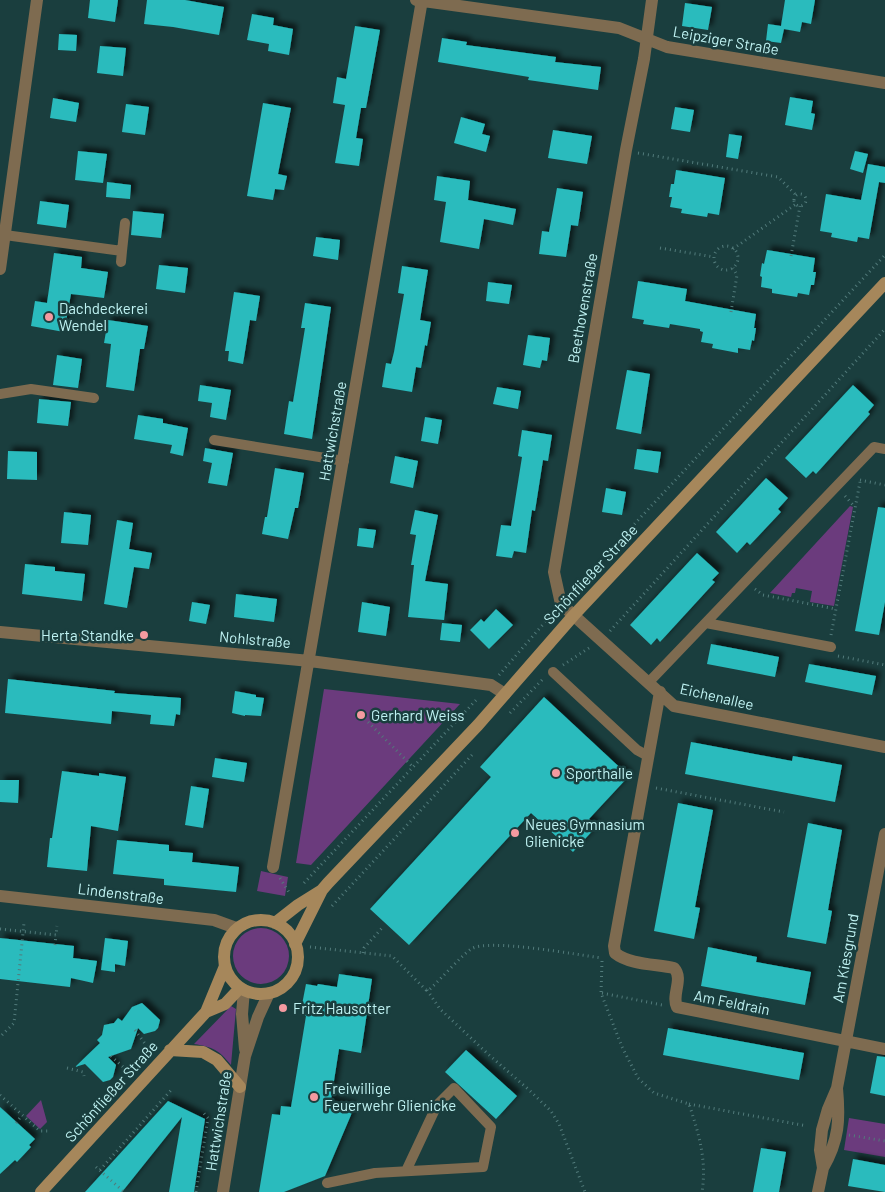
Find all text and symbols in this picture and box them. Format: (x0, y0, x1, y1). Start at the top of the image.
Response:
street label: Leipziger Straße (672, 22, 780, 58)
street label: Beethovenstraße (563, 251, 601, 365)
place label: Dachdeckerei Wendel (59, 299, 148, 334)
marker: Dachdeckerei Wendel (43, 311, 55, 323)
street label: Hattwichstraße (314, 380, 350, 482)
street label: Schönfließer Straße (539, 520, 641, 628)
place label: Herta Standke (41, 626, 134, 644)
street label: Nohlstraße (218, 627, 292, 651)
marker: Herta Standke (138, 629, 150, 641)
street label: Eichenallee (678, 679, 756, 713)
place label: Gerhard Weiss (371, 706, 464, 724)
marker: Gerhard Weiss (355, 709, 367, 721)
place label: Sporthalle (566, 764, 633, 782)
marker: Sporthalle (550, 767, 562, 779)
place label: Neues Gymnasium Glienicke (525, 815, 645, 850)
marker: Neues Gymnasium Glienicke (509, 827, 521, 839)
street label: Lindenstraße (77, 879, 165, 907)
street label: Am Kiesgrund (828, 912, 862, 1004)
street label: Am Feldrain (692, 986, 772, 1018)
place label: Fritz Hausotter (293, 999, 391, 1017)
marker: Fritz Hausotter (277, 1002, 289, 1014)
street label: Schönfließer Straße (61, 1037, 161, 1145)
street label: Hattwichstraße (201, 1070, 235, 1172)
place label: Freiwillige Feuerwehr Glienicke (324, 1079, 456, 1114)
marker: Freiwillige Feuerwehr Glienicke (308, 1091, 320, 1103)

